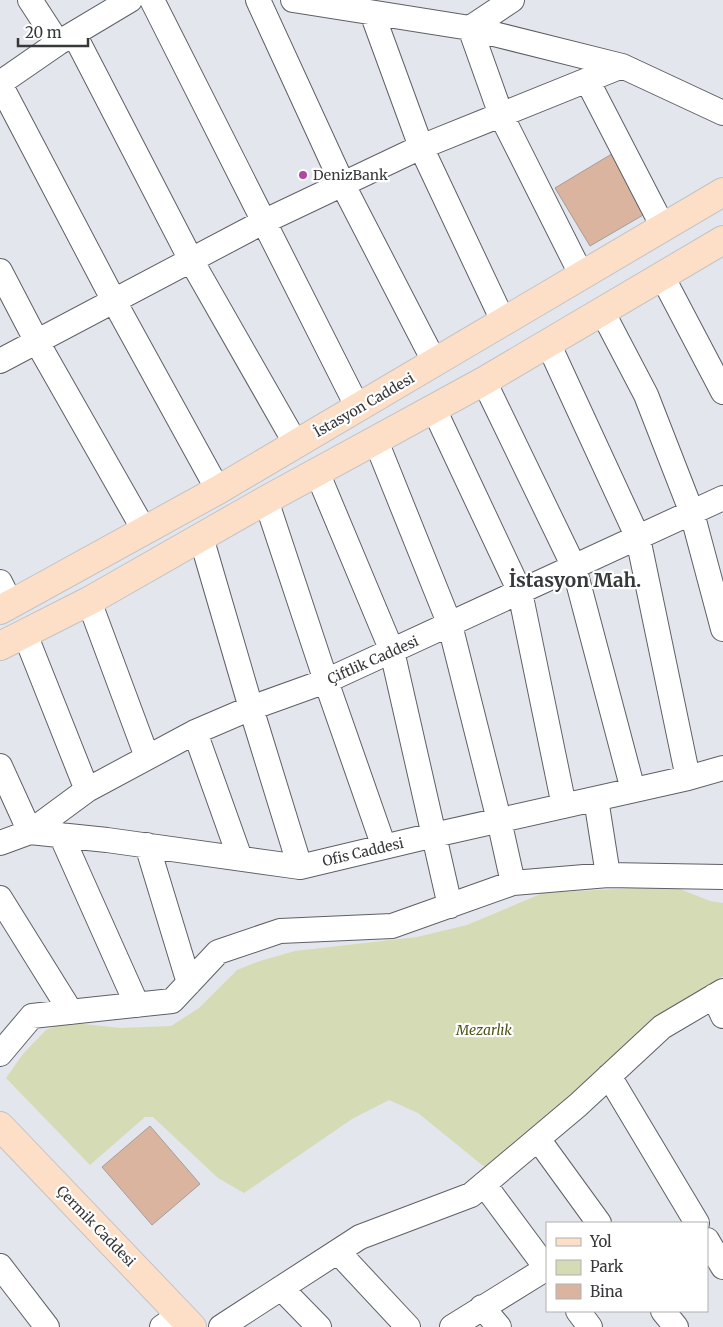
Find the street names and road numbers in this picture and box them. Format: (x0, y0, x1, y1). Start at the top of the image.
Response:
street label: İstasyon Caddesi (311, 369, 418, 441)
street label: Çiftlik Caddesi (325, 632, 422, 688)
street label: Ofis Caddesi (321, 834, 406, 870)
street label: Çermik Caddesi (53, 1182, 140, 1271)

